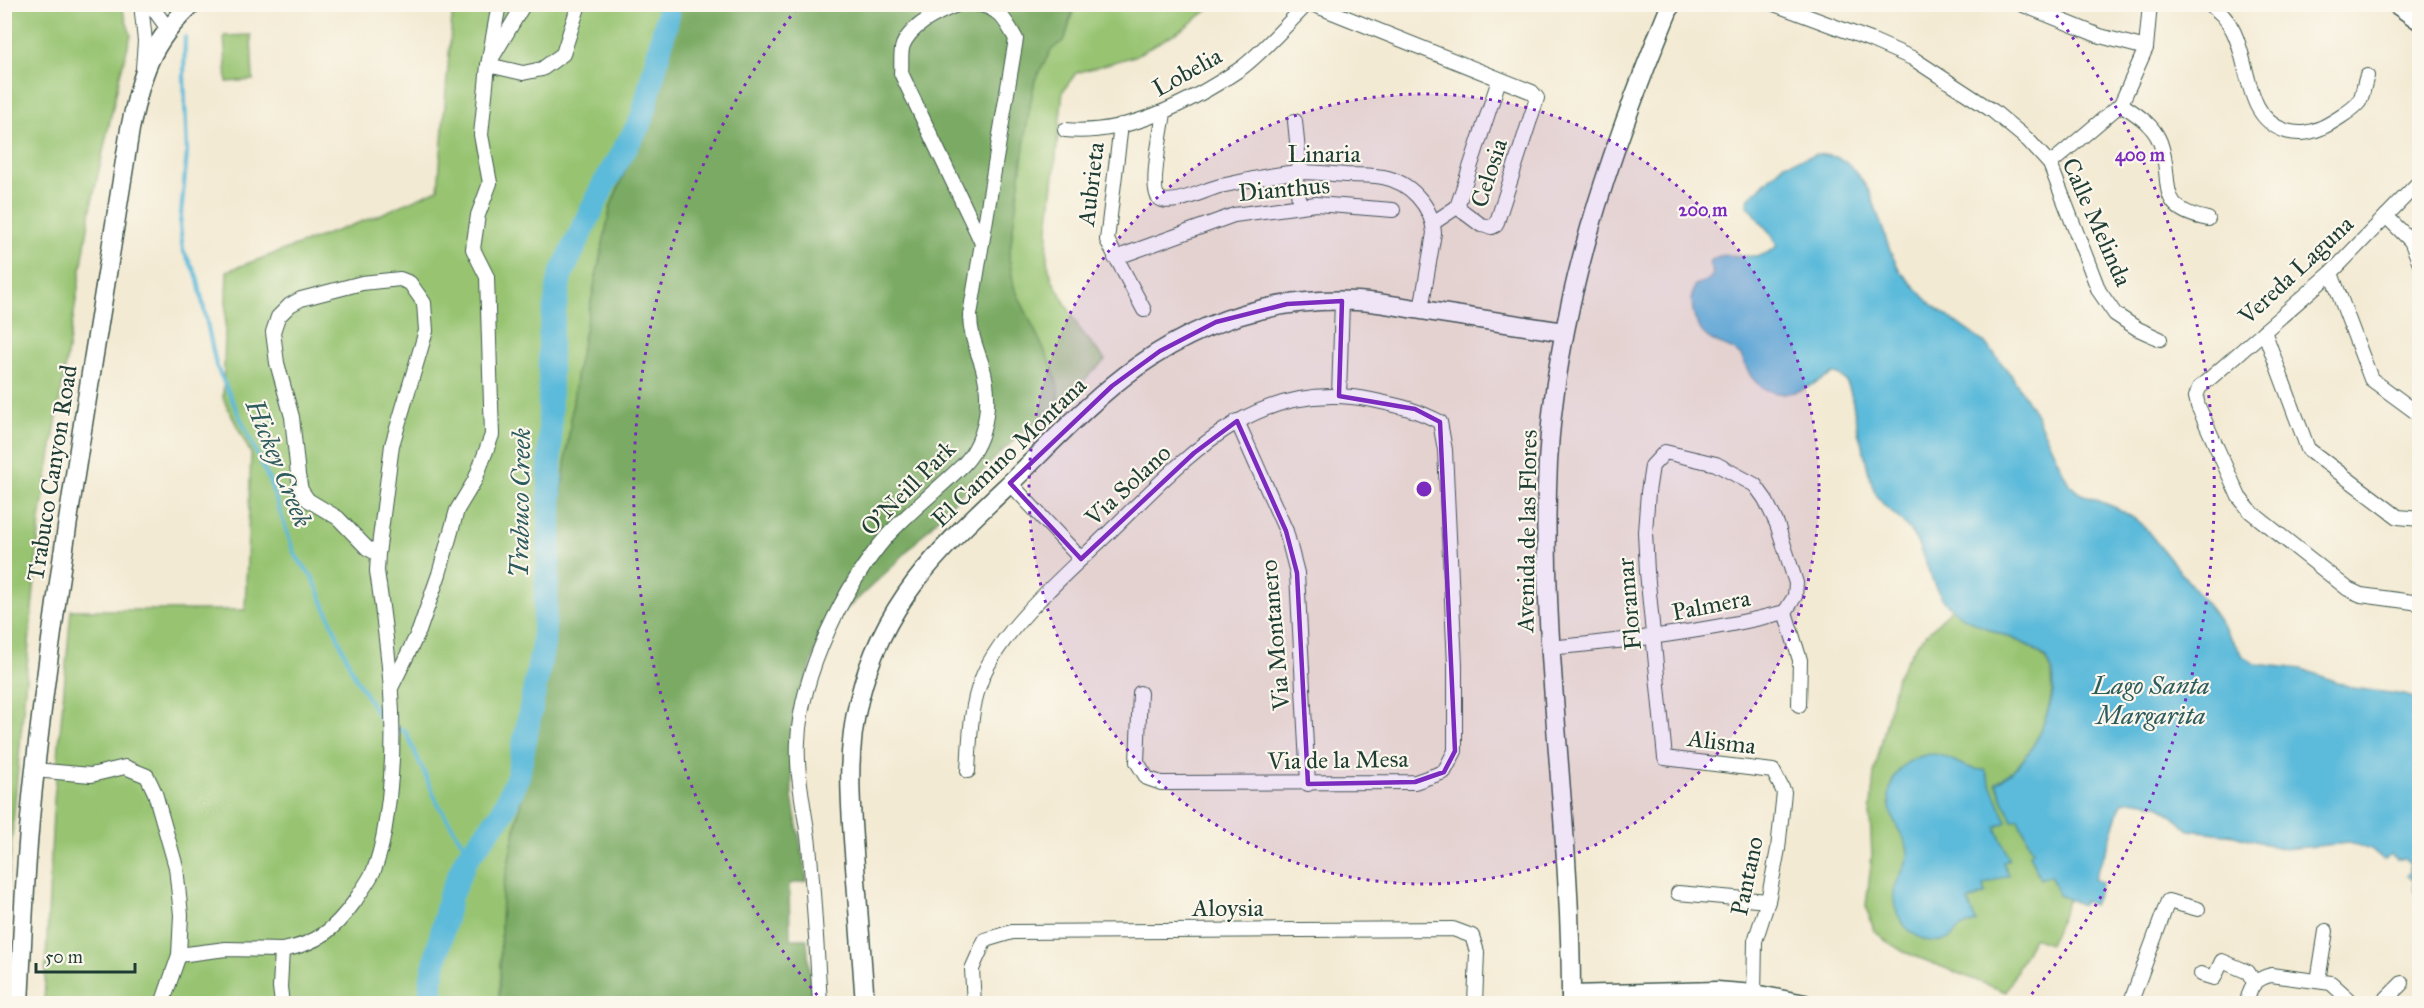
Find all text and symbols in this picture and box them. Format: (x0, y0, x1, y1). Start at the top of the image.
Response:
street label: Lobelia (1147, 40, 1228, 103)
street label: Celosia (1464, 134, 1514, 211)
street label: Aubrieta (1071, 139, 1111, 229)
street label: Linaria (1287, 139, 1361, 169)
text: 400 m (2115, 144, 2166, 167)
street label: Calle Melinda (2055, 153, 2139, 292)
street label: Dianthus (1237, 170, 1331, 208)
text: 200 m (1679, 199, 1728, 221)
street label: Vereda Laguna (2232, 209, 2360, 332)
street label: Trabuco Canyon Road (20, 363, 84, 583)
street label: El Camino Montana (925, 370, 1093, 534)
water label: Hickey Creek (238, 393, 319, 532)
water label: Trabuco Creek (503, 427, 537, 578)
street label: Avenida de las Flores (1510, 429, 1544, 634)
street label: O'Neill Park (854, 434, 962, 542)
street label: Via Solano (1078, 438, 1177, 533)
centre of rings (1414, 479, 1434, 499)
street label: Floramar (1610, 557, 1648, 651)
street label: Via Montanero (1253, 559, 1297, 712)
street label: Palmera (1669, 583, 1754, 627)
water label: Lago Santa Margarita (2091, 669, 2210, 731)
street label: Alisma (1685, 723, 1759, 761)
street label: Via de la Mesa (1266, 744, 1410, 776)
street label: Pantano (1724, 834, 1770, 918)
street label: Aloysia (1191, 893, 1265, 923)
scale bar (36, 936, 135, 974)
text: 50 m (45, 946, 83, 968)

